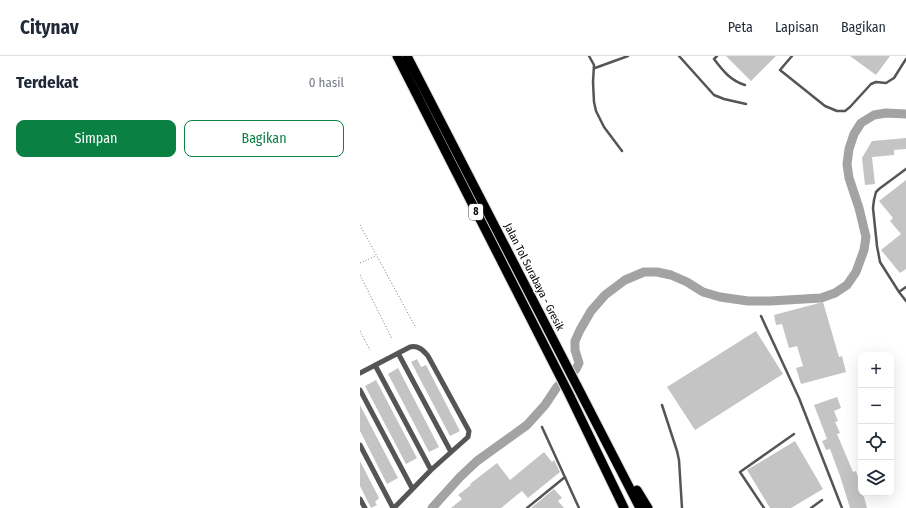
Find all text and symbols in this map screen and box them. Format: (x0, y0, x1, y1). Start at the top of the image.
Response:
text: Citynav (20, 16, 79, 39)
text: Peta (728, 19, 753, 36)
text: Lapisan (775, 19, 819, 36)
text: Bagikan (841, 19, 886, 36)
text: Terdekat (16, 72, 78, 93)
text: 0 hasil (309, 75, 344, 90)
button: Simpan (16, 120, 176, 157)
button: Bagikan (184, 120, 344, 157)
road number: 8 (469, 204, 483, 220)
street label: Jalan Tol Surabaya - Gresik (501, 221, 567, 334)
map controls (858, 352, 894, 496)
button: + (858, 352, 894, 388)
button: − (858, 388, 894, 424)
button: locate (858, 424, 894, 460)
button: layers (858, 460, 894, 496)

